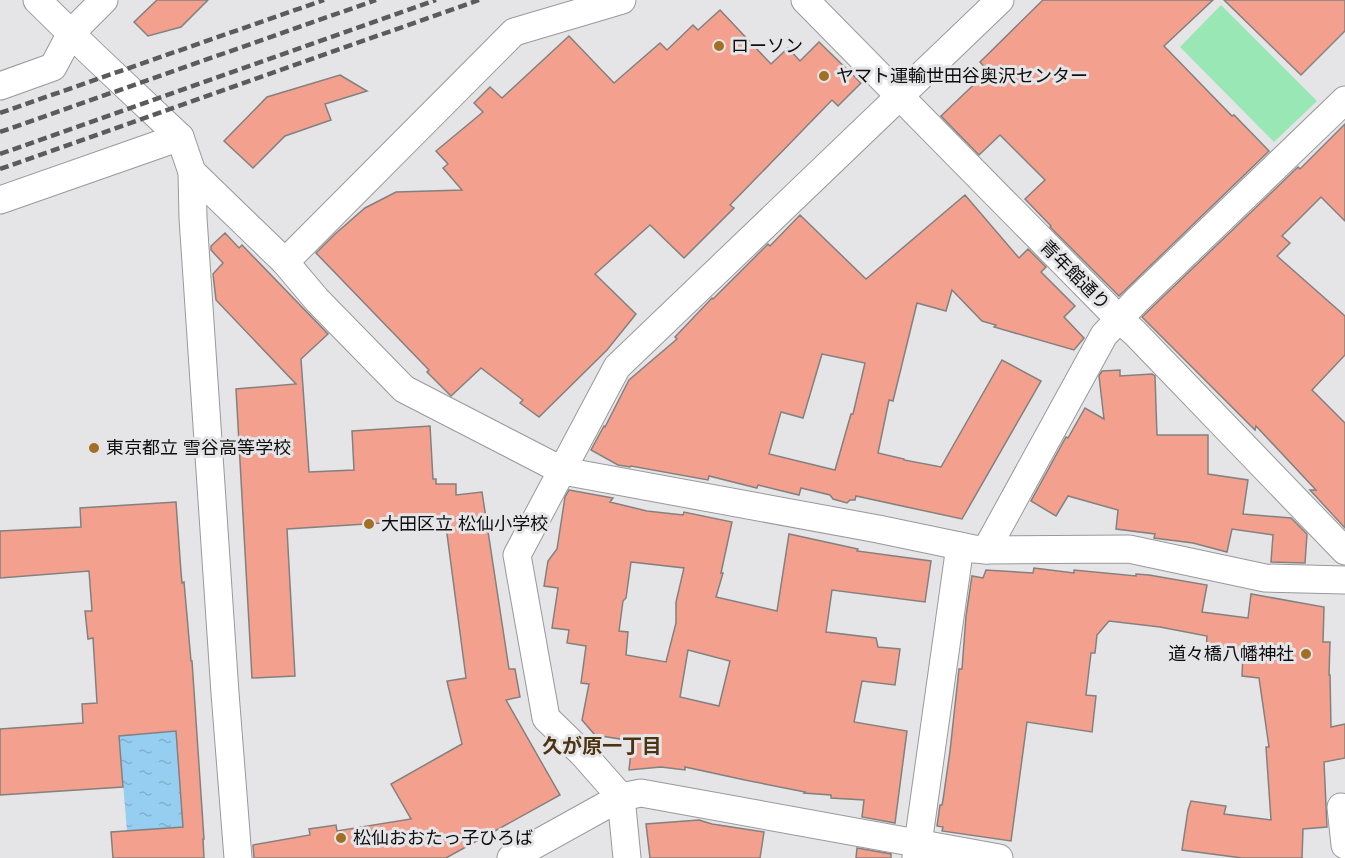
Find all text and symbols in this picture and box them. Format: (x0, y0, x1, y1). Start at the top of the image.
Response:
place label: ローソン (731, 36, 803, 56)
marker: ローソン (712, 39, 726, 53)
place label: ヤマト運輸世田谷奥沢センター (836, 66, 1088, 86)
marker: ヤマト運輸世田谷奥沢センター (817, 69, 831, 83)
street label: 青年館通り (1036, 236, 1114, 314)
place label: 東京都立 雪谷高等学校 (106, 438, 291, 458)
marker: 東京都立 雪谷高等学校 (87, 441, 101, 455)
place label: 大田区立 松仙小学校 (381, 514, 548, 534)
marker: 大田区立 松仙小学校 (362, 517, 376, 531)
place label: 道々橋八幡神社 (1168, 644, 1294, 664)
marker: 道々橋八幡神社 (1299, 647, 1313, 661)
district label: 久が原一丁目 (542, 735, 662, 757)
place label: 松仙おおたっ子ひろば (353, 828, 533, 848)
marker: 松仙おおたっ子ひろば (334, 831, 348, 845)

